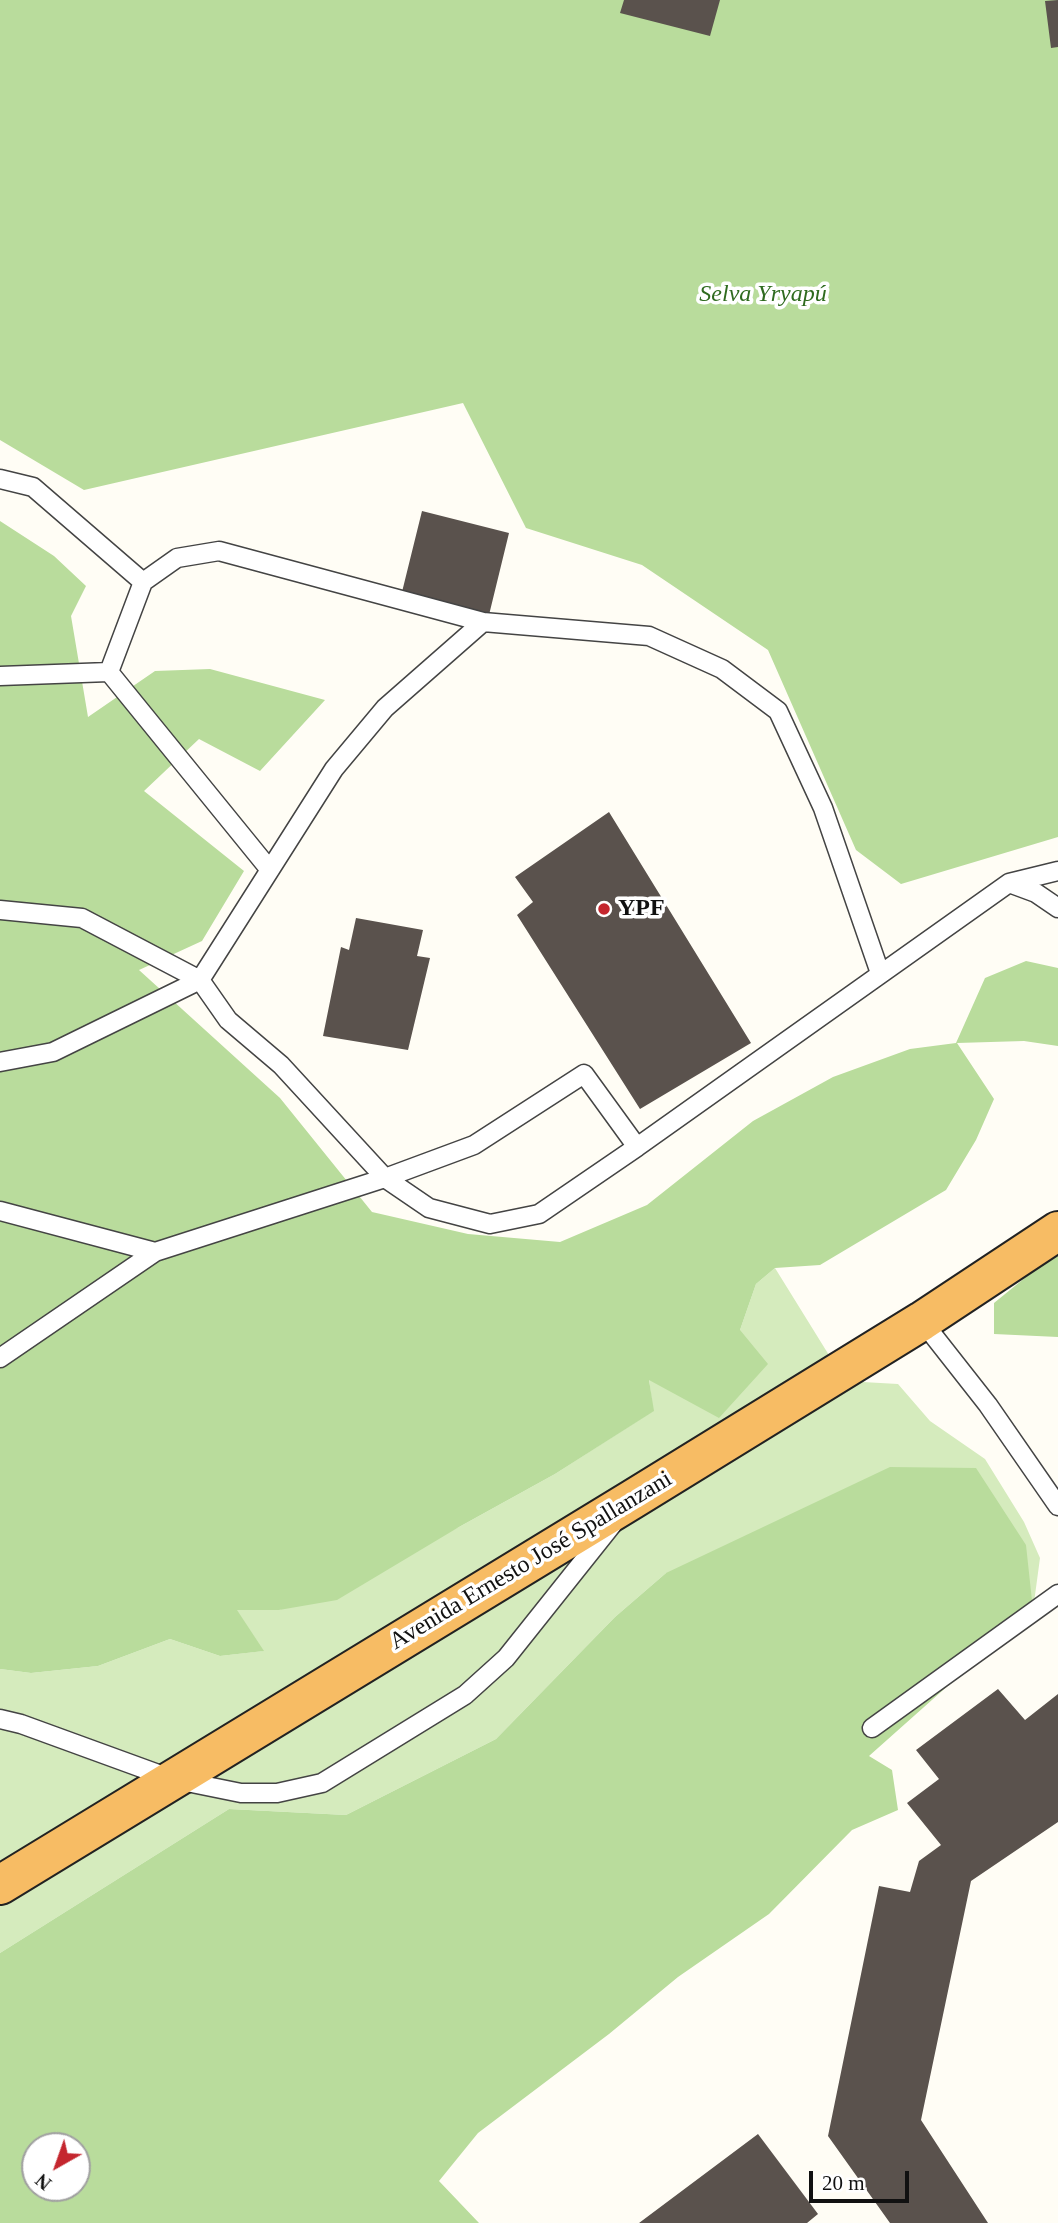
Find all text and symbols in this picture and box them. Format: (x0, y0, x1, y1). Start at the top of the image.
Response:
park label: Selva Yryapú (699, 281, 827, 309)
place label: YPF (618, 895, 665, 923)
marker: YPF (596, 901, 612, 917)
street label: Avenida Ernesto José Spallanzani (385, 1465, 677, 1657)
north arrow (21, 2132, 91, 2202)
scale bar (813, 2156, 913, 2200)
text: N (31, 2169, 55, 2194)
text: 20 m (822, 2171, 865, 2195)

